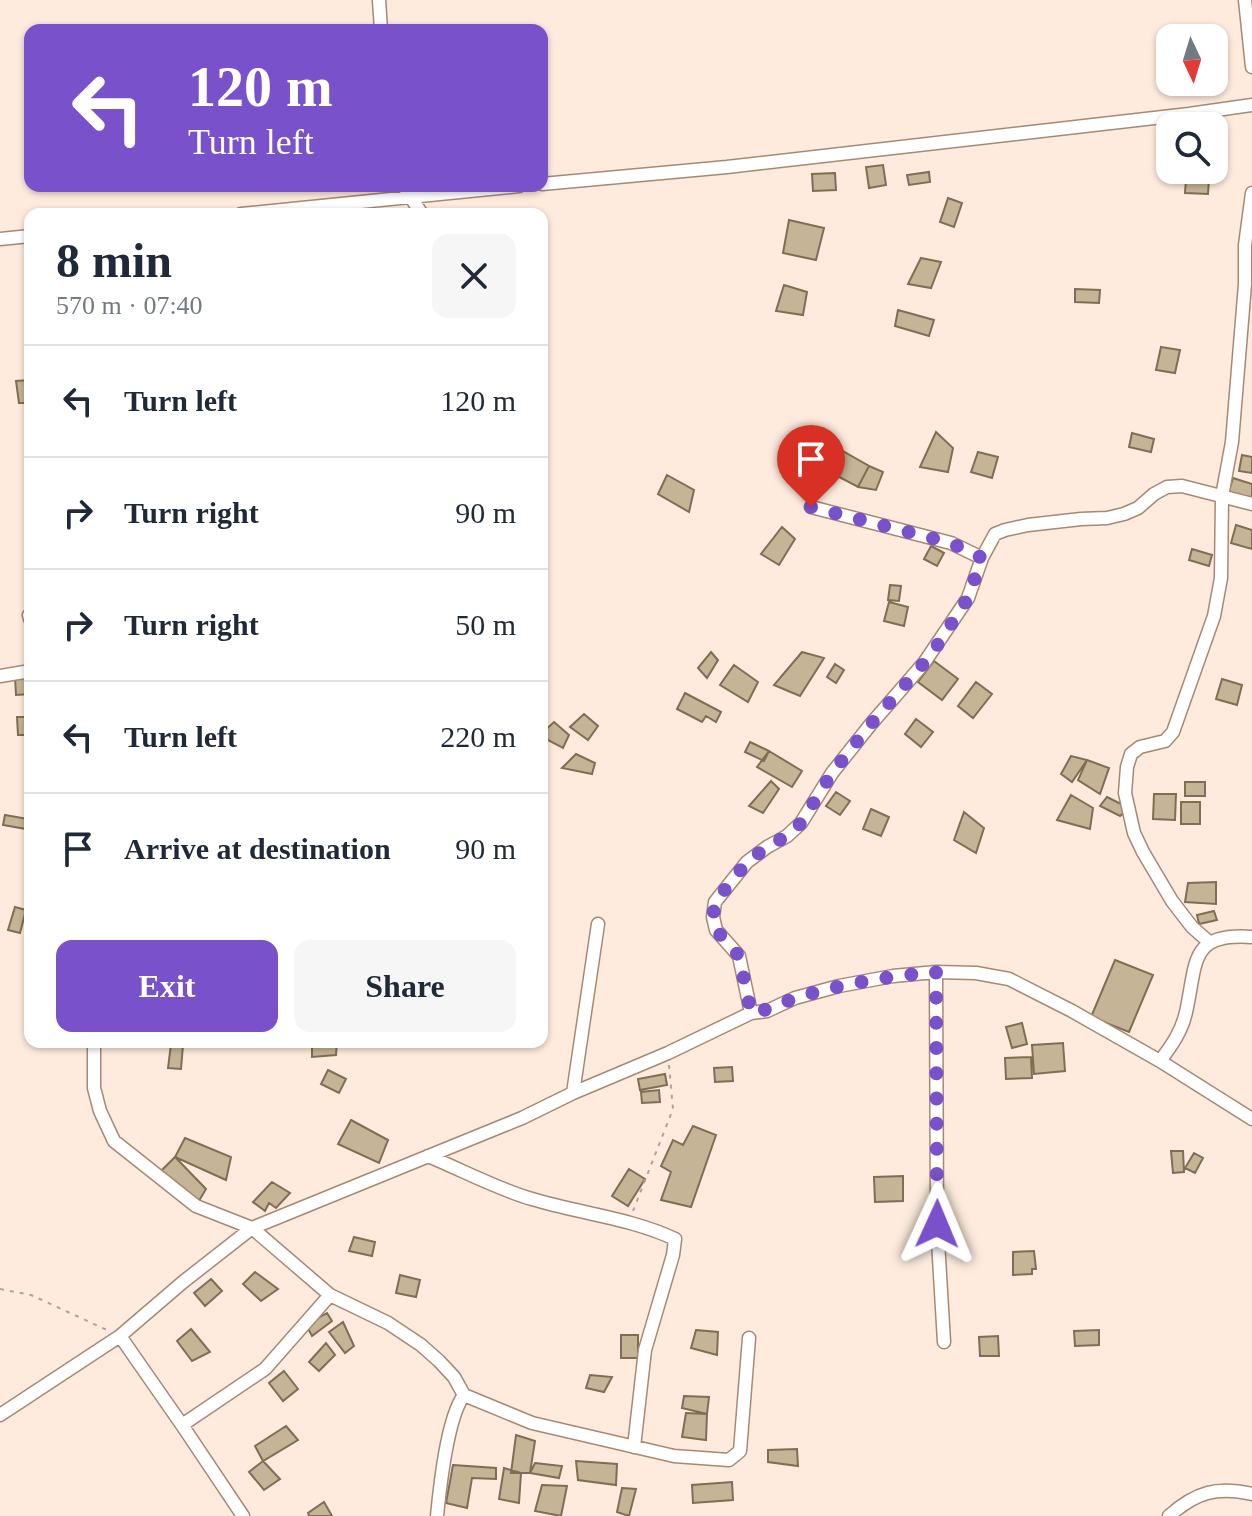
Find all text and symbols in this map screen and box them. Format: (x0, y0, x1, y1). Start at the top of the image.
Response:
north arrow (1156, 24, 1228, 96)
map controls (1156, 24, 1228, 184)
icon: left (56, 56, 160, 160)
text: 120 m (188, 56, 333, 118)
button: search (1156, 112, 1228, 184)
text: Turn left (188, 122, 314, 162)
text: 8 min (56, 234, 172, 287)
button: close (432, 234, 516, 318)
text: 570 m · 07:40 (56, 291, 203, 320)
icon: left (56, 379, 100, 423)
text: Turn left (124, 384, 237, 417)
text: 120 m (440, 384, 516, 417)
pin (777, 425, 845, 507)
icon: arrive (789, 437, 833, 481)
icon: right (56, 491, 100, 535)
text: Turn right (124, 496, 259, 529)
text: 90 m (455, 496, 516, 529)
icon: right (56, 603, 100, 647)
text: Turn right (124, 608, 259, 641)
text: 50 m (455, 608, 516, 641)
icon: left (56, 715, 100, 759)
text: Turn left (124, 720, 237, 753)
text: 220 m (440, 720, 516, 753)
icon: arrive (56, 827, 100, 871)
text: Arrive at destination (124, 832, 391, 865)
text: 90 m (455, 832, 516, 865)
button: Exit (56, 940, 278, 1032)
button: Share (294, 940, 516, 1032)
position arrow (895, 1182, 979, 1266)

